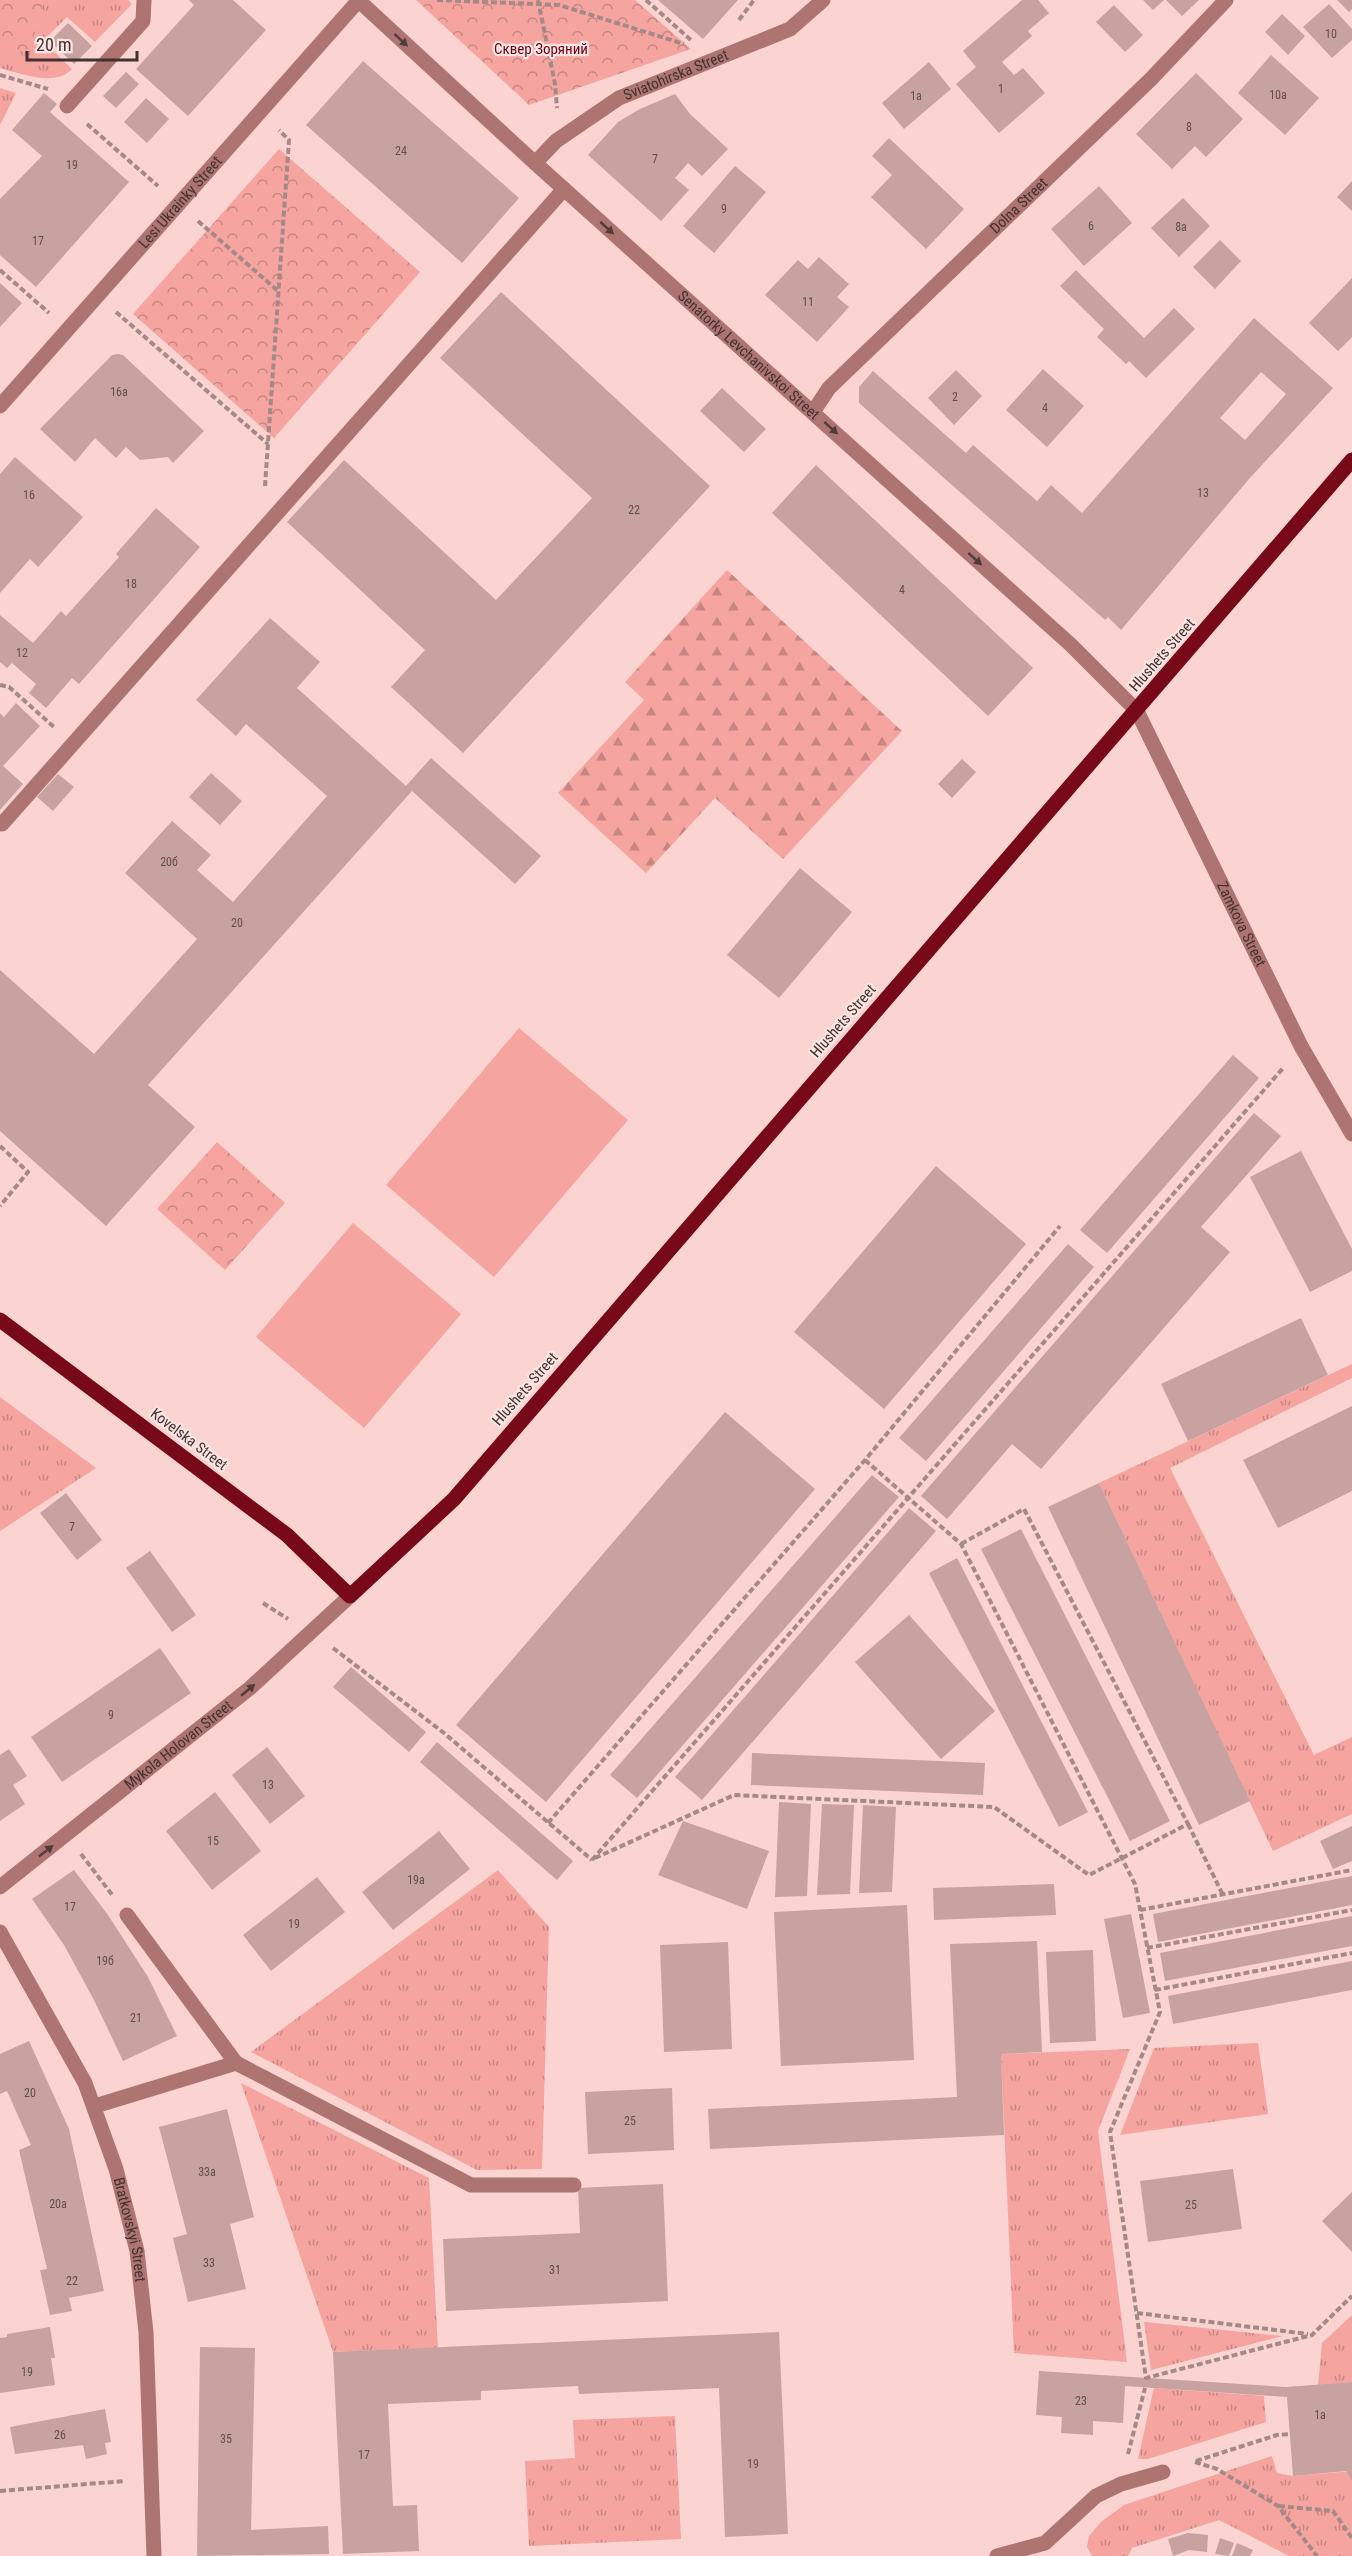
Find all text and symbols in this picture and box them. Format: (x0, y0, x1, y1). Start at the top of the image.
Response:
scale bar (27, 24, 136, 62)
house number: 10 (1325, 27, 1337, 41)
one-way arrow (393, 33, 408, 47)
text: 20 m (36, 34, 71, 55)
park label: Сквер Зоряний (494, 40, 588, 58)
street label: Sviatohirska Street (621, 46, 731, 104)
house number: 1 (998, 82, 1004, 96)
house number: 10а (1269, 88, 1287, 102)
house number: 1а (910, 89, 922, 103)
house number: 8 (1186, 120, 1192, 134)
house number: 24 (395, 144, 407, 158)
street label: Lesi Ukrainky Street (135, 152, 226, 252)
house number: 7 (652, 152, 658, 166)
house number: 19 (66, 158, 78, 172)
street label: Dolna Street (986, 174, 1051, 237)
house number: 9 (721, 202, 727, 216)
house number: 6 (1088, 219, 1094, 233)
house number: 8а (1175, 220, 1187, 234)
one-way arrow (599, 221, 614, 234)
house number: 17 (32, 234, 44, 248)
street label: Senatorky Levchanivskoi Street (674, 287, 823, 423)
house number: 11 (802, 295, 814, 309)
house number: 16а (110, 385, 128, 399)
house number: 2 (952, 390, 958, 404)
house number: 4 (1042, 401, 1048, 415)
one-way arrow (823, 421, 838, 435)
house number: 13 (1197, 486, 1209, 500)
house number: 16 (23, 488, 35, 502)
house number: 22 (628, 503, 640, 517)
one-way arrow (968, 552, 983, 566)
house number: 18 (125, 577, 137, 591)
house number: 4 (899, 583, 905, 597)
street label: Hlushets Street (1125, 615, 1199, 695)
house number: 12 (16, 646, 28, 660)
house number: 20б (160, 855, 178, 869)
street label: Zamkova Street (1213, 878, 1270, 970)
house number: 20 (231, 916, 243, 930)
street label: Hlushets Street (806, 981, 880, 1061)
street label: Hlushets Street (488, 1349, 562, 1429)
street label: Kovelska Street (147, 1404, 231, 1474)
house number: 7 (69, 1520, 75, 1534)
one-way arrow (240, 1684, 255, 1697)
street label: Mykola Holovan Street (121, 1697, 236, 1793)
house number: 9 (108, 1708, 114, 1722)
house number: 13 (262, 1778, 274, 1792)
house number: 15 (207, 1834, 219, 1848)
one-way arrow (38, 1844, 54, 1857)
house number: 19а (407, 1873, 425, 1887)
house number: 17 (64, 1900, 76, 1914)
house number: 19 (288, 1917, 300, 1931)
house number: 19б (96, 1954, 114, 1968)
house number: 21 (130, 2011, 142, 2025)
house number: 20 (24, 2086, 36, 2100)
house number: 25 (624, 2114, 636, 2128)
house number: 33а (198, 2165, 216, 2179)
street label: Bratkovskyi Street (110, 2175, 149, 2283)
house number: 20а (49, 2197, 67, 2211)
house number: 25 (1185, 2198, 1197, 2212)
house number: 33 (203, 2256, 215, 2270)
house number: 31 (549, 2263, 561, 2277)
house number: 22 (66, 2274, 78, 2288)
house number: 19 (21, 2365, 33, 2379)
house number: 23 (1075, 2394, 1087, 2408)
house number: 1а (1314, 2408, 1326, 2422)
house number: 26 (54, 2428, 66, 2442)
house number: 35 (220, 2432, 232, 2446)
house number: 17 (358, 2448, 370, 2462)
house number: 19 (747, 2457, 759, 2471)

